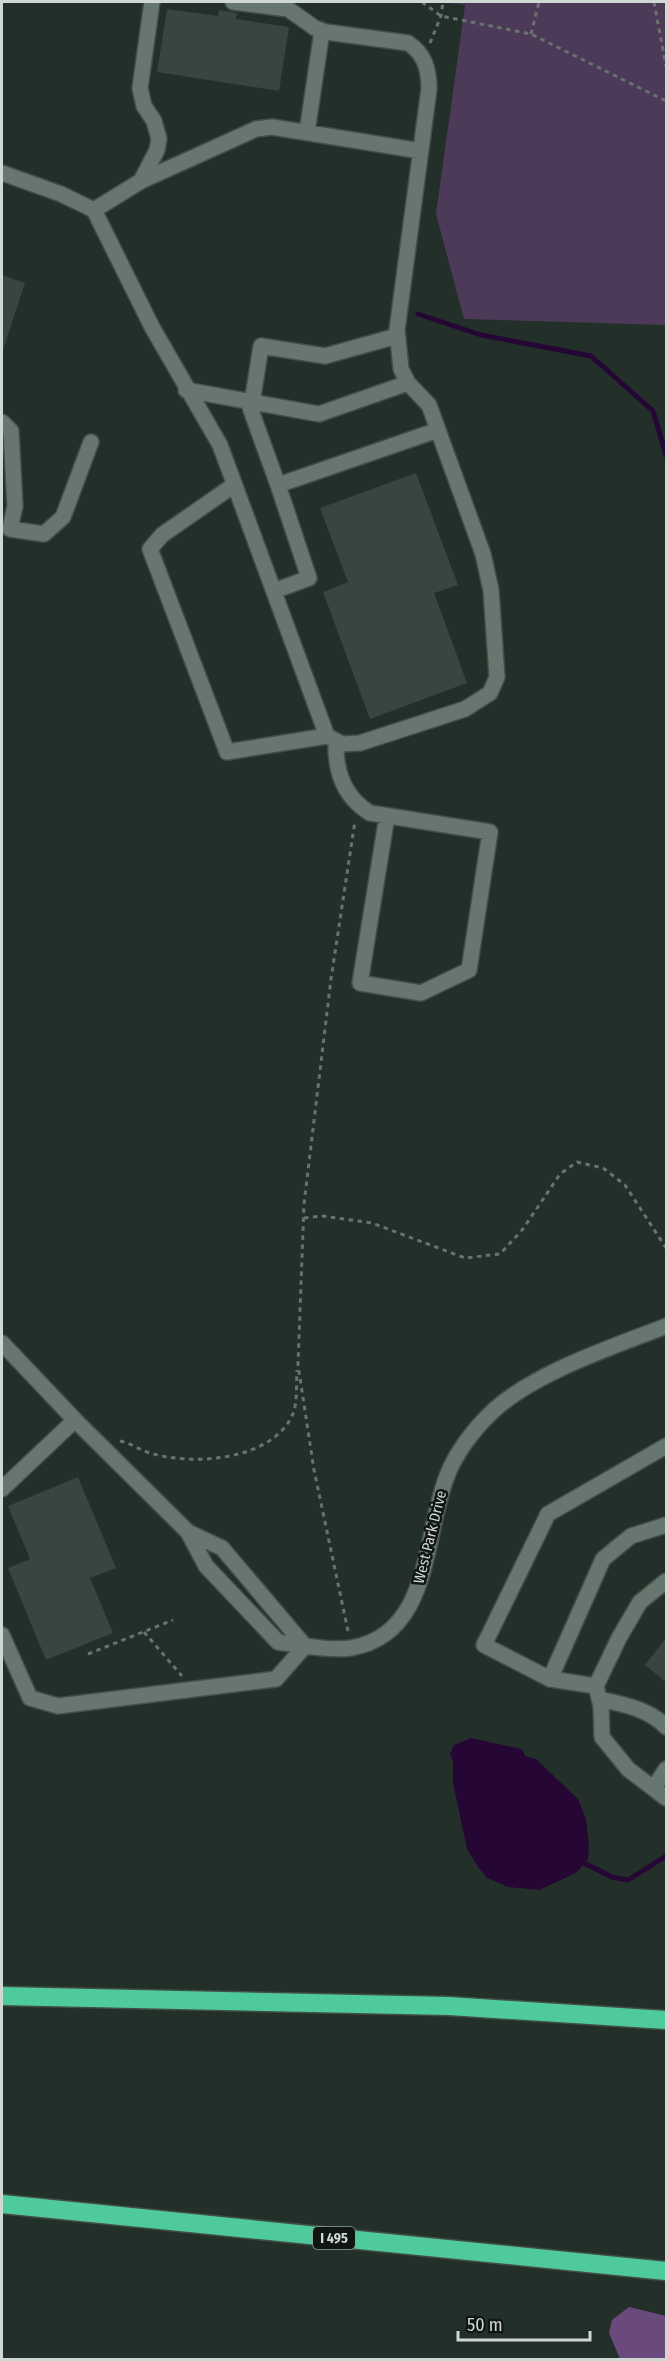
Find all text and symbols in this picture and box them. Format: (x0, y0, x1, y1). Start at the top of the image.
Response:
street label: West Park Drive (410, 1489, 450, 1585)
road number: I 495 (313, 2227, 355, 2249)
scale bar (458, 2304, 590, 2342)
text: 50 m (467, 2314, 503, 2336)

